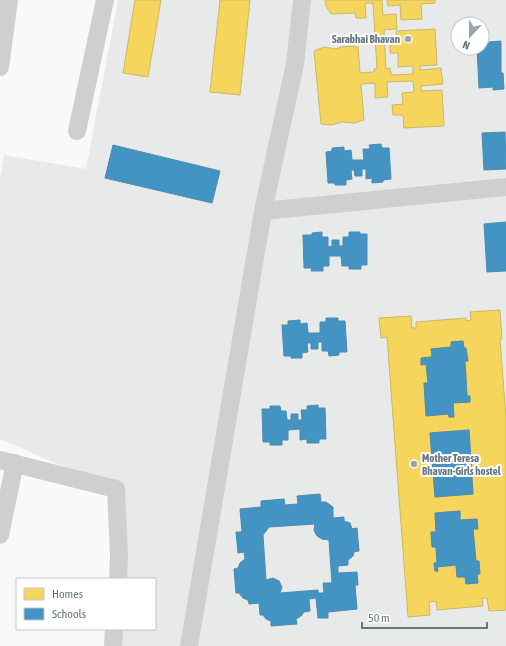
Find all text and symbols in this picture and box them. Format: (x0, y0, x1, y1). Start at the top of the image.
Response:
north arrow (450, 16, 490, 56)
place label: Sarabhai Bhavan (332, 33, 400, 45)
marker: Sarabhai Bhavan (403, 34, 413, 44)
text: N (461, 38, 472, 52)
place label: Mother Teresa Bhavan-Girls hostel (422, 452, 502, 477)
marker: Mother Teresa Bhavan-Girls hostel (409, 459, 419, 469)
legend (16, 578, 156, 630)
text: Homes (52, 587, 83, 601)
scale bar (362, 604, 487, 630)
text: Schools (52, 607, 86, 621)
text: 50 m (368, 611, 390, 625)

